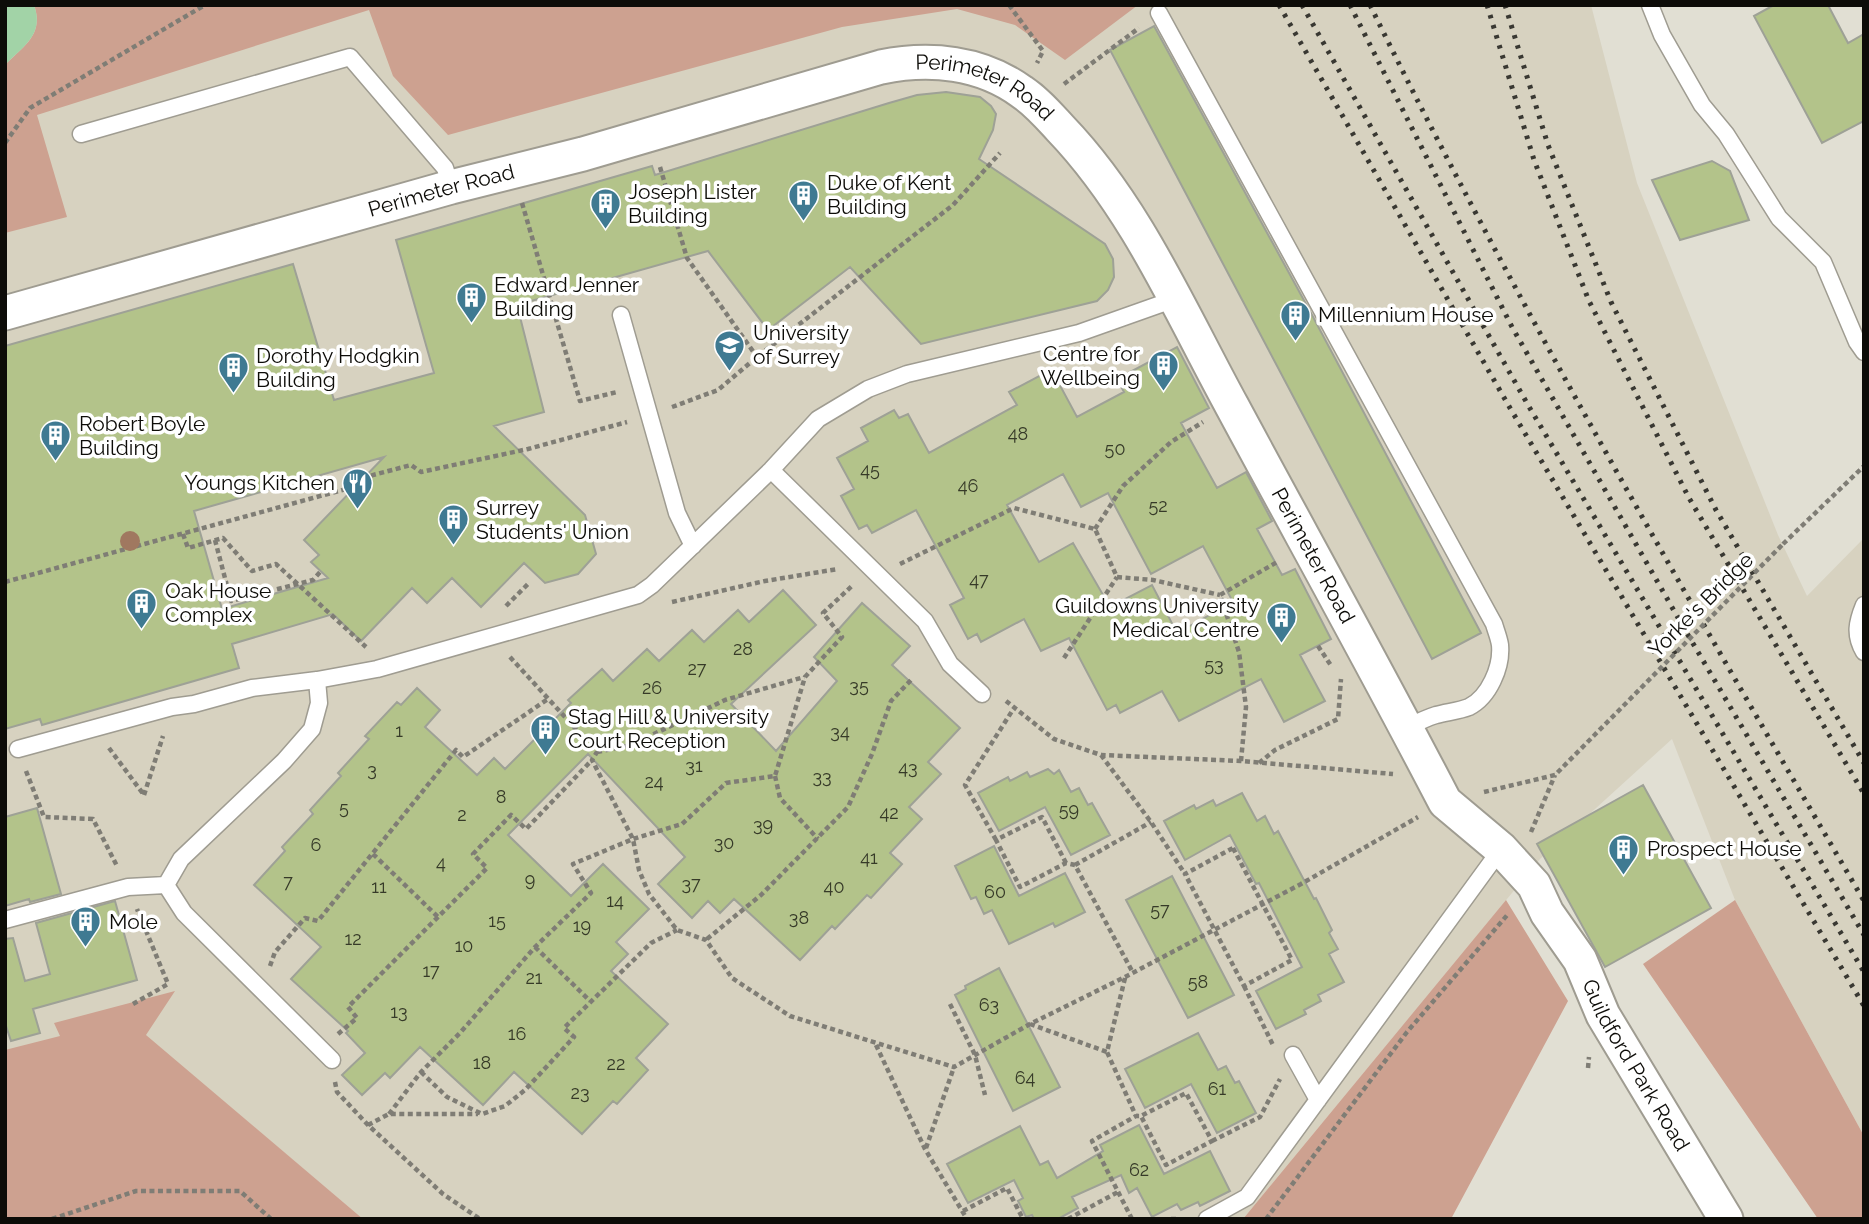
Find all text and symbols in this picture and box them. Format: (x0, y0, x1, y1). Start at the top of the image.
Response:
street label: Perimeter Road (915, 49, 1060, 125)
street label: Perimeter Road (365, 159, 517, 222)
place label: Duke of Kent Building (827, 170, 951, 219)
building icon: Duke of Kent Building (787, 178, 821, 222)
place label: Joseph Lister Building (628, 179, 758, 228)
building icon: Joseph Lister Building (588, 187, 622, 231)
place label: Edward Jenner Building (494, 272, 640, 321)
building icon: Edward Jenner Building (454, 280, 488, 324)
building icon: Millennium House (1278, 298, 1312, 342)
place label: Millennium House (1318, 302, 1494, 327)
place label: University of Surrey (753, 320, 849, 369)
school or university icon: University of Surrey (713, 328, 747, 372)
place label: Centre for Wellbeing (1041, 341, 1141, 390)
place label: Dorothy Hodgkin Building (256, 343, 420, 392)
building icon: Centre for Wellbeing (1146, 349, 1180, 393)
building icon: Dorothy Hodgkin Building (216, 351, 250, 395)
place label: Robert Boyle Building (79, 411, 205, 460)
building icon: Robert Boyle Building (39, 419, 73, 463)
house number: 48 (1008, 423, 1028, 444)
house number: 50 (1105, 438, 1125, 459)
house number: 45 (860, 459, 880, 480)
restaurant icon: Youngs Kitchen (341, 466, 375, 510)
place label: Youngs Kitchen (184, 470, 335, 495)
house number: 46 (958, 475, 978, 496)
street label: Perimeter Road (1267, 483, 1360, 627)
place label: Surrey Students' Union (476, 495, 629, 544)
house number: 52 (1148, 495, 1168, 516)
building icon: Surrey Students' Union (436, 503, 470, 547)
street label: Yorke's Bridge (1643, 547, 1758, 662)
house number: 47 (969, 569, 989, 590)
place label: Oak House Complex (165, 578, 271, 627)
building icon: Oak House Complex (125, 586, 159, 630)
place label: Guildowns University Medical Centre (1055, 593, 1259, 642)
building icon: Guildowns University Medical Centre (1265, 601, 1299, 645)
house number: 28 (733, 638, 753, 659)
house number: 53 (1204, 654, 1224, 675)
house number: 27 (687, 658, 707, 679)
house number: 35 (849, 675, 869, 696)
house number: 26 (642, 677, 662, 698)
place label: Stag Hill & University Court Reception (568, 704, 769, 753)
building icon: Stag Hill & University Court Reception (528, 712, 562, 756)
house number: 1 (395, 720, 403, 741)
house number: 34 (830, 721, 850, 742)
house number: 31 (685, 755, 703, 776)
house number: 43 (898, 757, 918, 778)
house number: 3 (367, 759, 377, 780)
house number: 33 (812, 766, 832, 787)
house number: 24 (644, 771, 664, 792)
house number: 8 (496, 786, 506, 807)
house number: 5 (339, 797, 349, 818)
house number: 59 (1059, 799, 1079, 820)
house number: 42 (879, 802, 899, 823)
house number: 2 (457, 804, 467, 825)
house number: 39 (753, 814, 773, 835)
house number: 30 (714, 832, 734, 853)
building icon: Prospect House (1607, 832, 1641, 876)
house number: 6 (311, 834, 322, 855)
place label: Prospect House (1647, 836, 1802, 861)
house number: 41 (860, 847, 878, 868)
house number: 4 (436, 852, 446, 873)
house number: 9 (525, 869, 535, 890)
house number: 7 (283, 871, 293, 892)
house number: 37 (681, 873, 701, 894)
house number: 11 (371, 876, 387, 897)
house number: 40 (824, 876, 844, 897)
house number: 60 (984, 881, 1006, 902)
house number: 14 (606, 890, 624, 911)
house number: 57 (1150, 899, 1170, 920)
building icon: Mole (69, 905, 103, 949)
house number: 38 (789, 907, 809, 928)
place label: Mole (109, 909, 158, 934)
house number: 15 (488, 910, 506, 931)
house number: 19 (573, 915, 591, 936)
house number: 12 (344, 928, 362, 949)
house number: 10 (455, 935, 473, 956)
house number: 17 (422, 960, 440, 981)
house number: 21 (525, 967, 543, 988)
house number: 58 (1188, 971, 1208, 992)
street label: Guildford Park Road (1577, 975, 1695, 1155)
house number: 63 (979, 994, 999, 1015)
house number: 13 (390, 1001, 408, 1022)
house number: 16 (508, 1023, 526, 1044)
house number: 18 (473, 1052, 491, 1073)
house number: 22 (607, 1053, 625, 1074)
house number: 64 (1015, 1067, 1036, 1088)
house number: 61 (1208, 1078, 1227, 1099)
house number: 23 (571, 1082, 590, 1103)
house number: 62 (1129, 1159, 1149, 1180)

